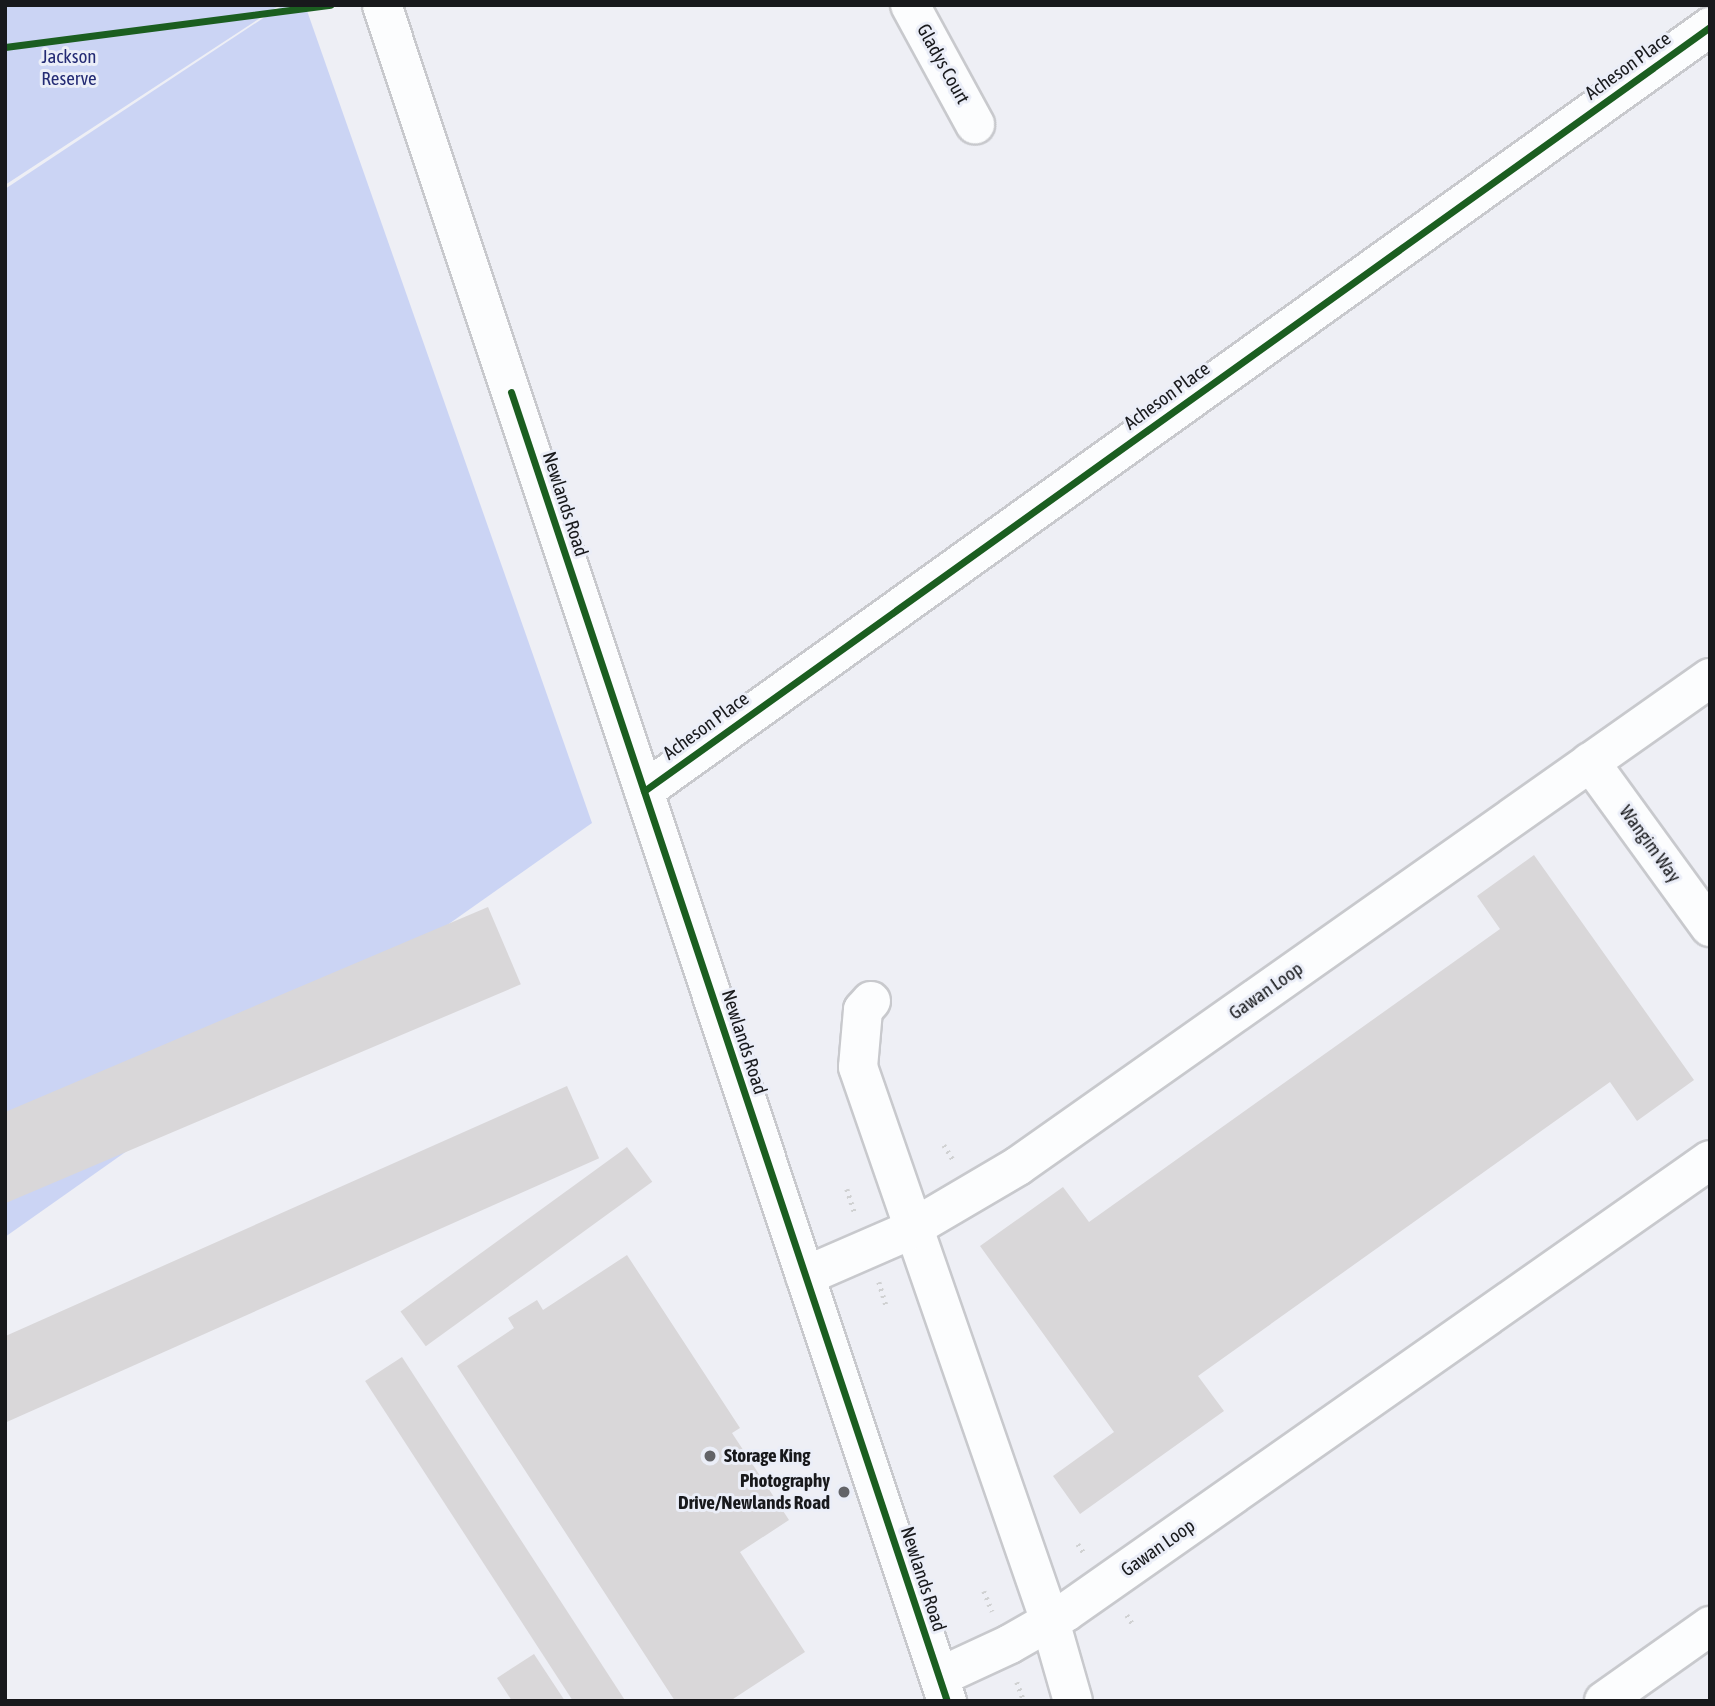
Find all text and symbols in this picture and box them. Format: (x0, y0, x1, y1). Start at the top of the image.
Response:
street label: Gladys Court (912, 20, 974, 108)
street label: Acheson Place (1581, 27, 1675, 105)
park label: Jackson Reserve (41, 46, 97, 90)
street label: Acheson Place (1120, 357, 1214, 435)
street label: Newlands Road (537, 449, 593, 559)
street label: Acheson Place (659, 687, 753, 765)
street label: Wangim Way (1614, 801, 1686, 887)
street label: Gawan Loop (1225, 957, 1307, 1025)
street label: Newlands Road (716, 987, 772, 1097)
place label: Storage King (724, 1445, 810, 1467)
marker: Storage King (702, 1448, 718, 1464)
place label: Photography Drive/Newlands Road (678, 1470, 830, 1514)
marker: Photography Drive/Newlands Road (836, 1484, 852, 1500)
street label: Gawan Loop (1117, 1514, 1199, 1582)
street label: Newlands Road (895, 1524, 951, 1634)

